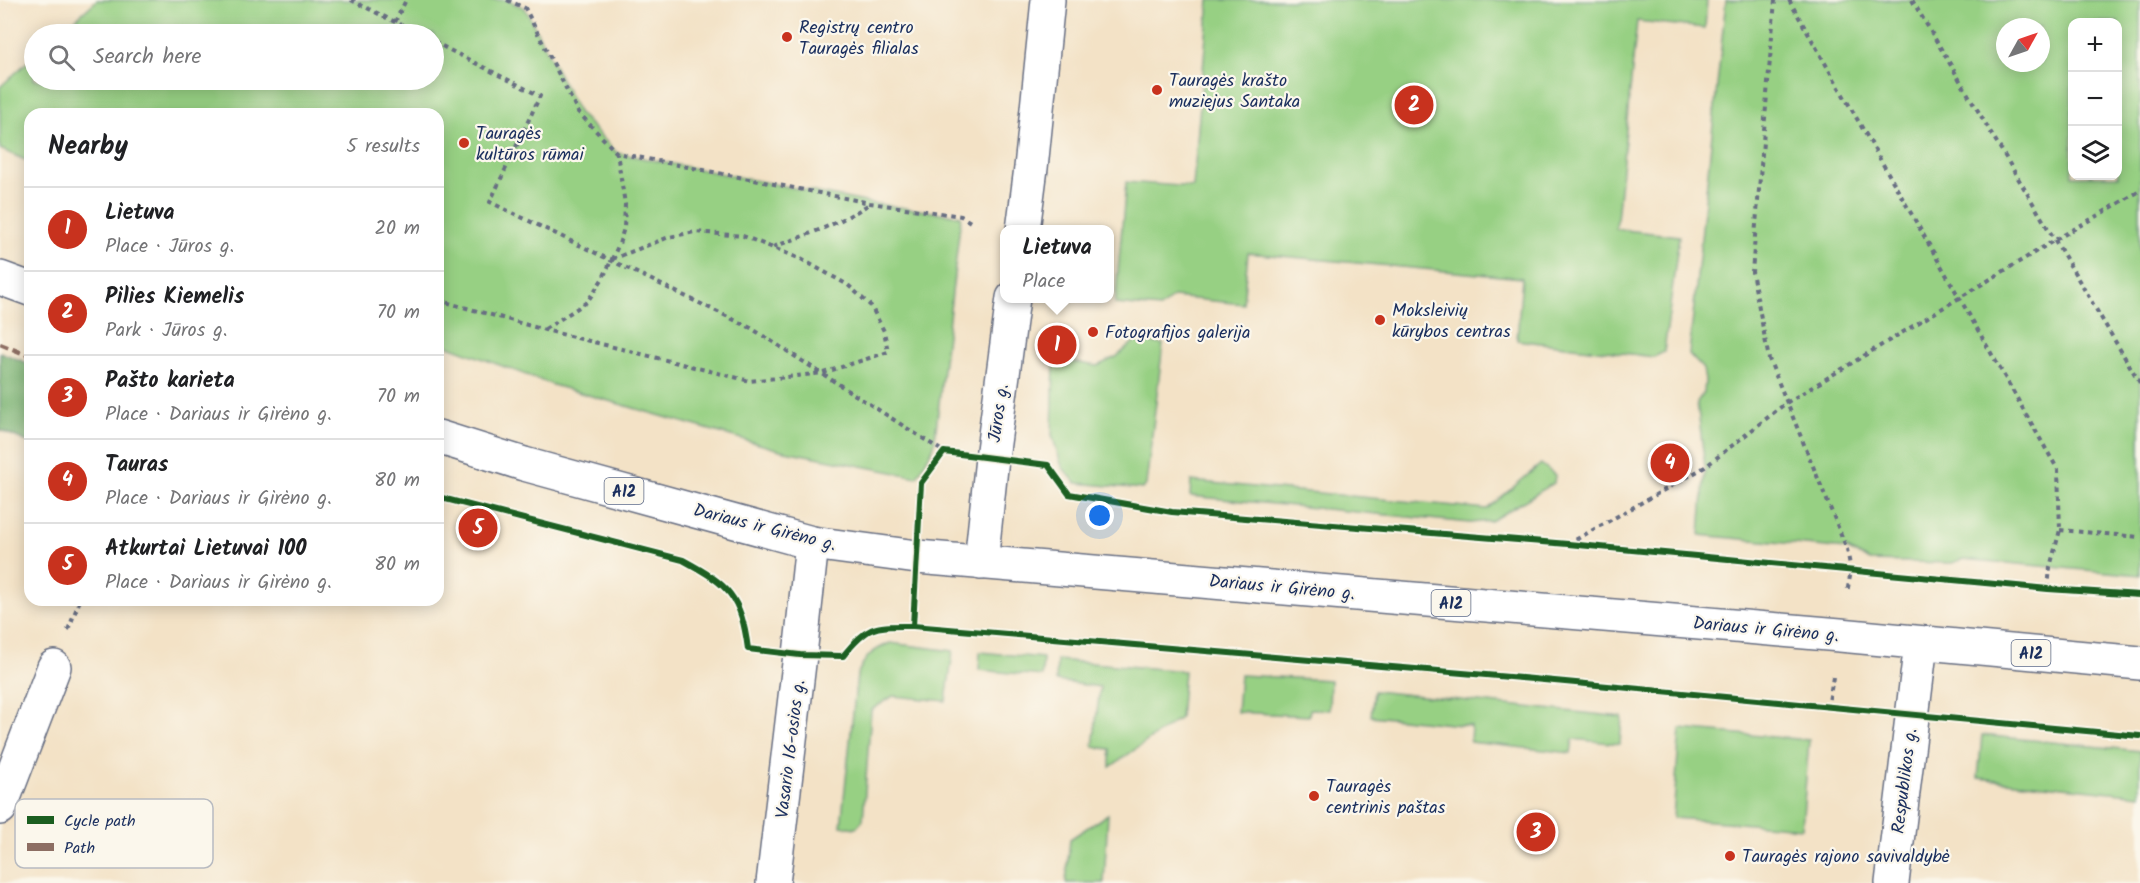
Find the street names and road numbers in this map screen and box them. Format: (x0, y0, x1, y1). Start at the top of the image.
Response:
street label: Jūros g. (981, 382, 1018, 444)
road number: A12 (604, 478, 644, 504)
street label: Dariaus ir Girėno g. (690, 497, 839, 560)
street label: Dariaus ir Girėno g. (1208, 568, 1356, 609)
road number: A12 (1432, 590, 1470, 616)
street label: Dariaus ir Girėno g. (1692, 610, 1840, 651)
road number: A12 (2012, 640, 2050, 666)
street label: Vasario 16-osios g. (769, 678, 814, 820)
street label: Respublikos g. (1885, 727, 1926, 836)

